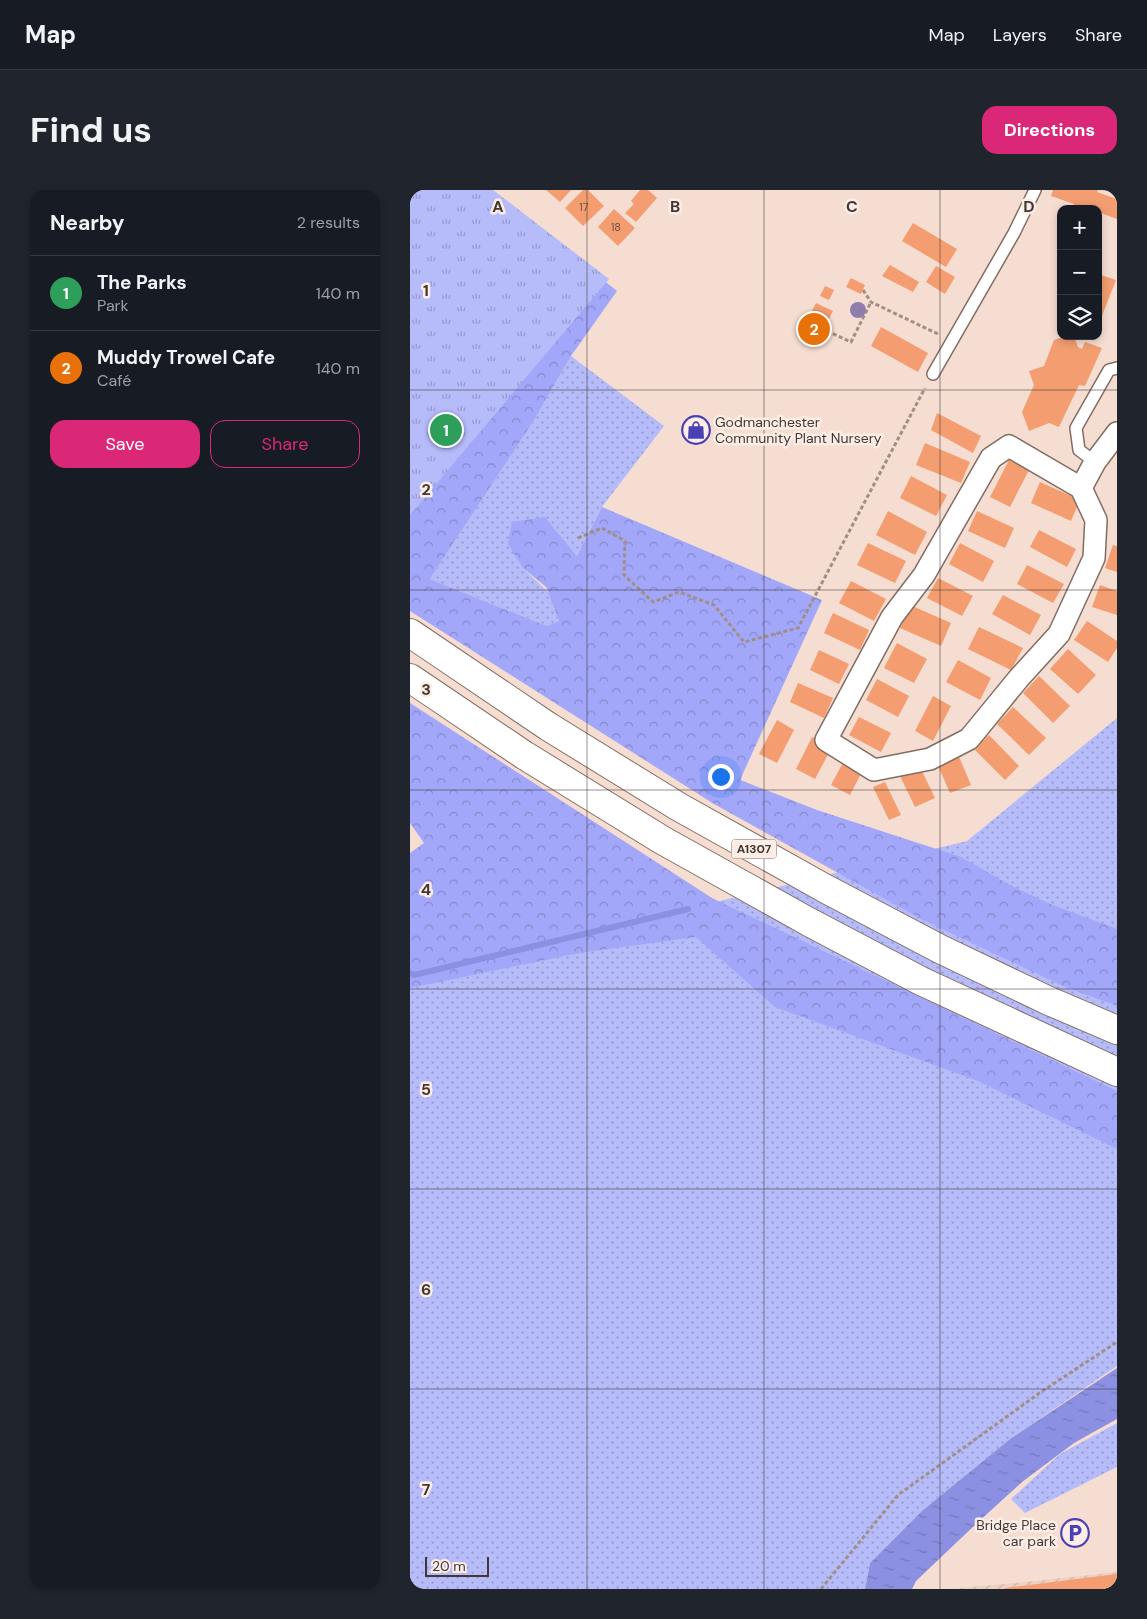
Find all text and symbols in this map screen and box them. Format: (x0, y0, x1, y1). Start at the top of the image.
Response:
text: Map (25, 19, 76, 50)
text: Map (929, 23, 965, 47)
text: Layers (993, 23, 1047, 47)
text: Share (1075, 23, 1122, 47)
button: Directions (982, 106, 1117, 154)
text: Find us (30, 107, 152, 153)
text: A (492, 196, 504, 217)
text: B (670, 196, 680, 217)
text: C (846, 196, 858, 217)
text: D (1023, 196, 1035, 217)
house number: 17 (579, 200, 589, 214)
map controls (1057, 205, 1102, 340)
button: + (1057, 205, 1102, 250)
text: Nearby (50, 209, 124, 237)
text: 2 results (297, 212, 360, 233)
house number: 18 (611, 220, 621, 234)
button: − (1057, 250, 1102, 295)
text: The Parks (97, 270, 187, 295)
text: 1 (423, 280, 429, 301)
text: 1 (63, 283, 69, 304)
text: 140 m (316, 283, 360, 304)
text: Park (97, 295, 129, 316)
button: layers (1057, 295, 1102, 340)
pin: 2 (798, 310, 830, 348)
text: Muddy Trowel Cafe (97, 345, 275, 370)
text: 2 (61, 358, 71, 379)
text: 140 m (316, 358, 360, 379)
text: Café (97, 370, 131, 391)
pin: 1 (430, 411, 462, 449)
place label: Godmanchester Community Plant Nursery (715, 413, 882, 447)
shop icon: Godmanchester Community Plant Nursery (681, 415, 711, 445)
button: Save (50, 420, 200, 468)
button: Share (210, 420, 360, 468)
text: 2 (421, 479, 431, 500)
text: 3 (421, 679, 431, 700)
your location (708, 764, 734, 790)
road number: A1307 (732, 840, 776, 859)
text: 4 (421, 879, 431, 900)
text: 5 (421, 1079, 431, 1100)
text: 6 (421, 1279, 431, 1300)
text: 7 (422, 1479, 431, 1500)
place label: Bridge Place car park (976, 1516, 1056, 1550)
parking icon: Bridge Place car park (1060, 1518, 1090, 1548)
scale bar (425, 1554, 489, 1577)
text: 20 m (432, 1557, 466, 1575)

